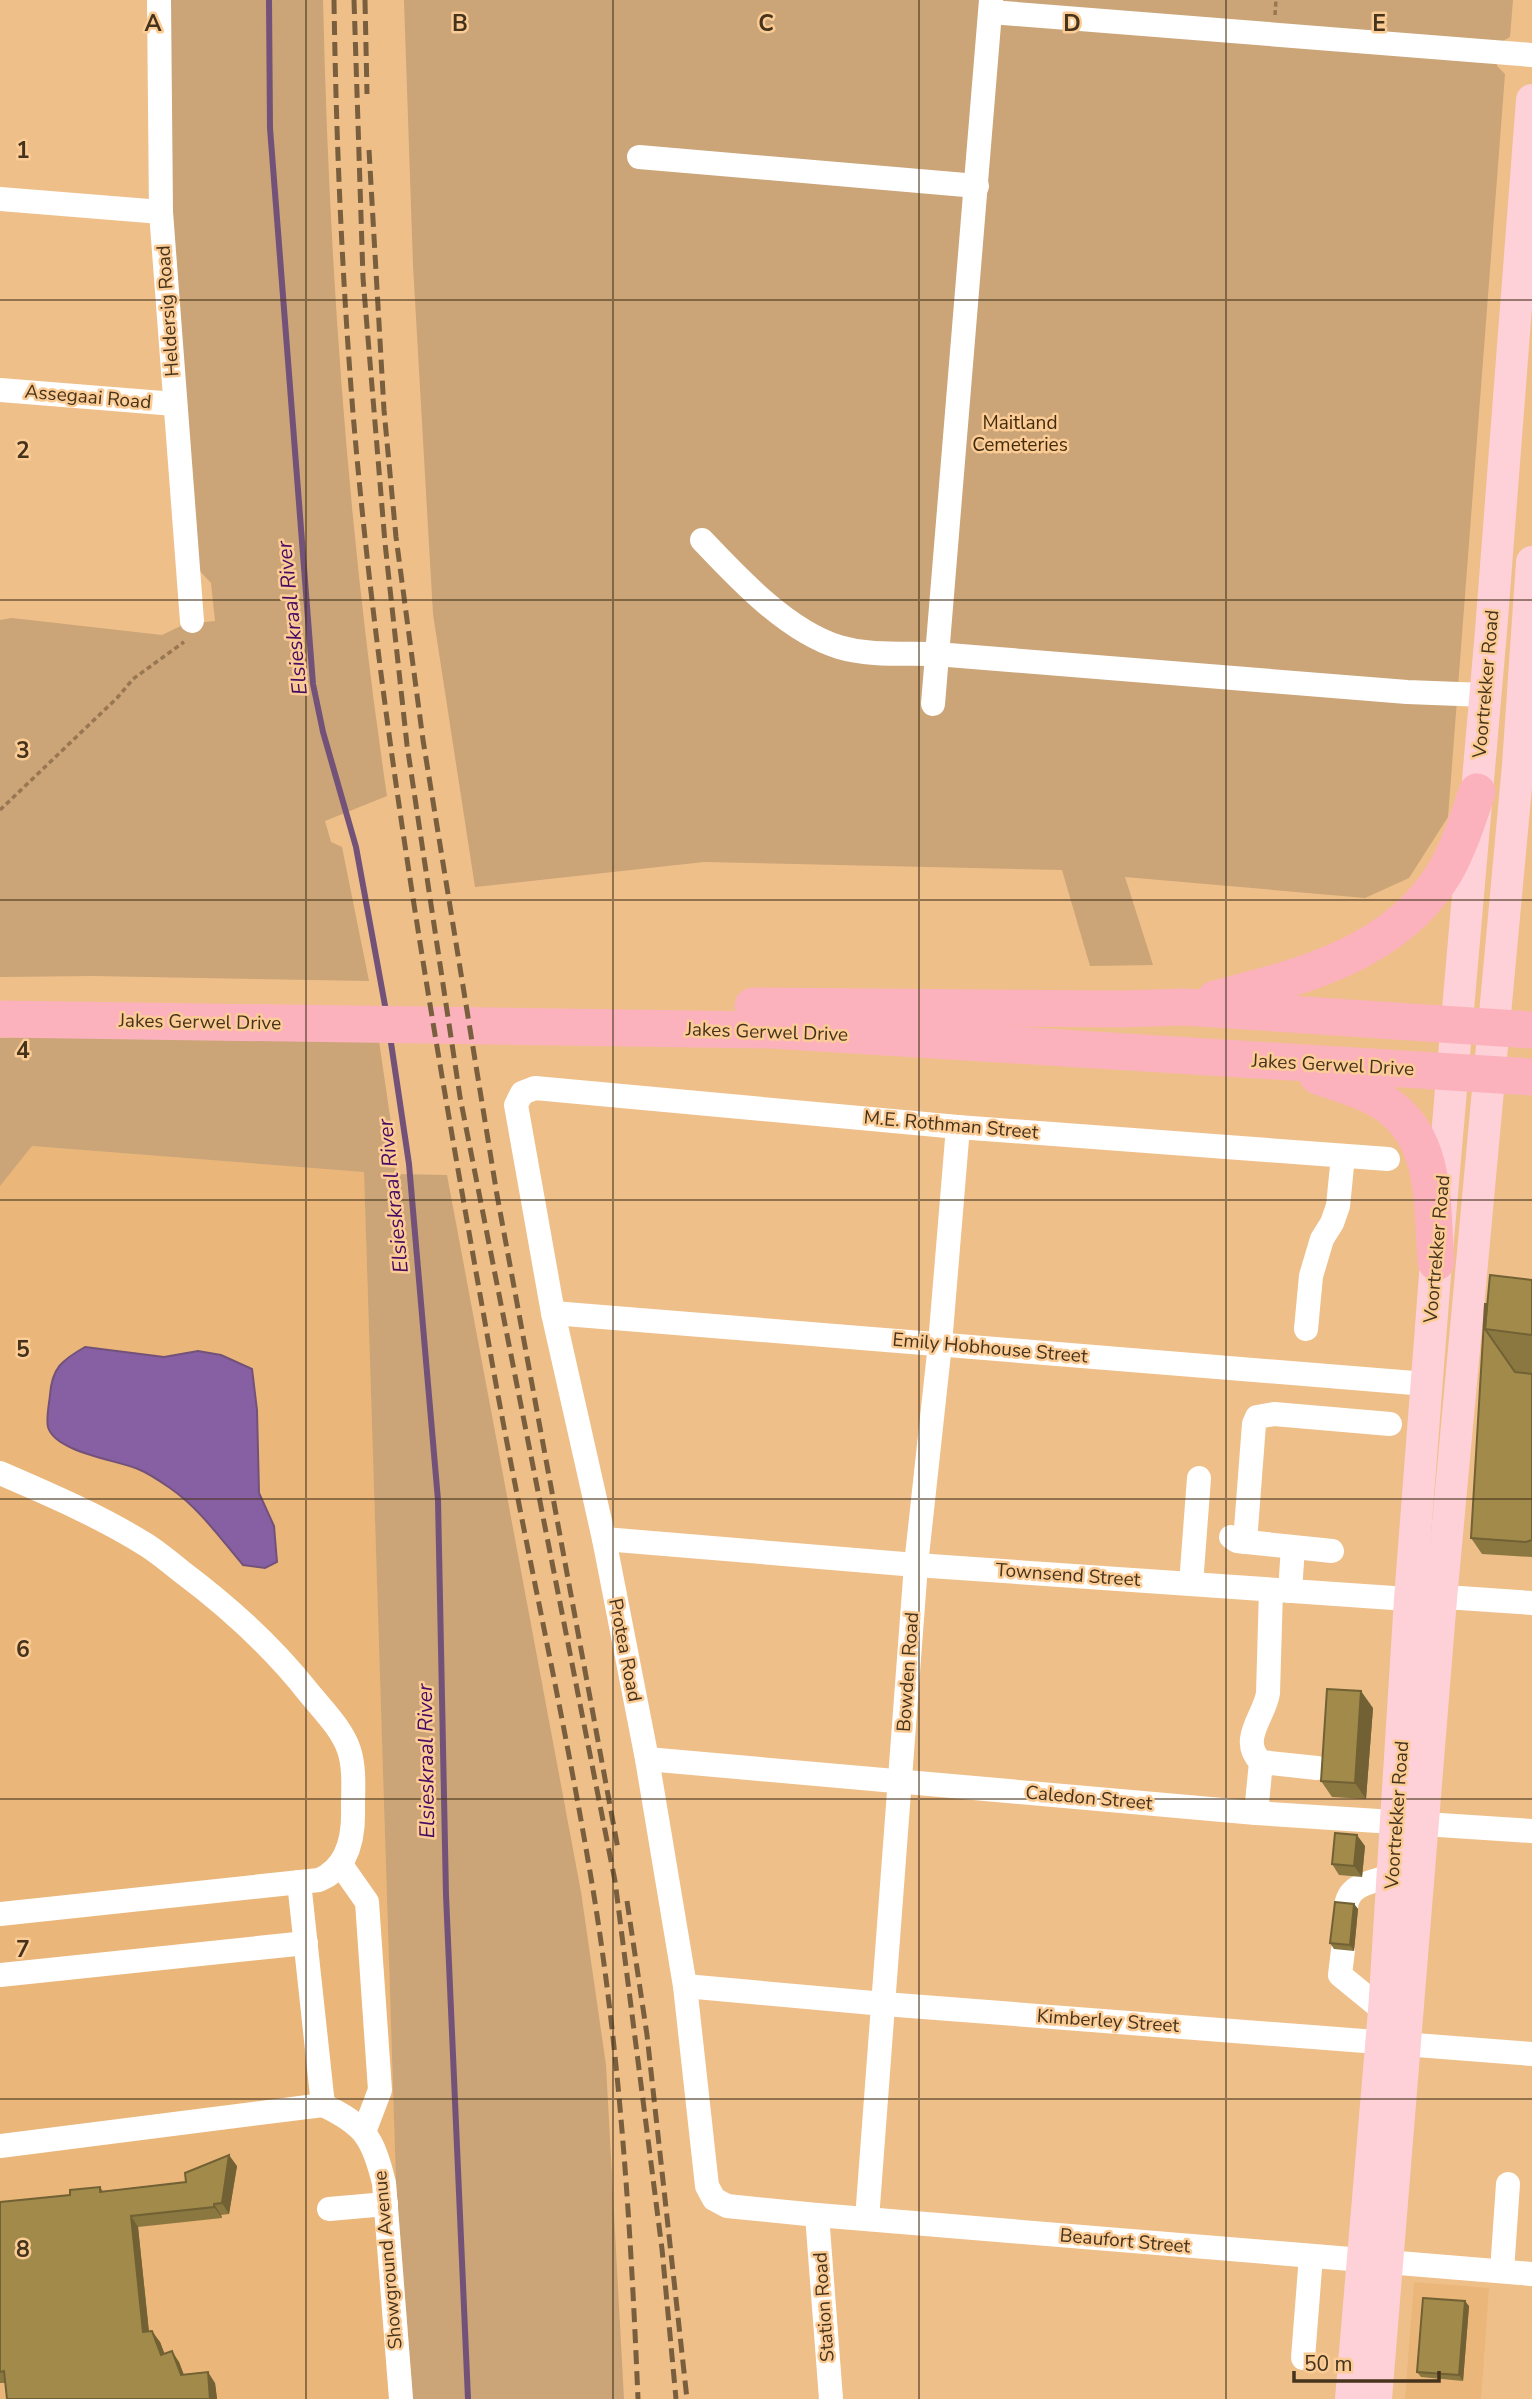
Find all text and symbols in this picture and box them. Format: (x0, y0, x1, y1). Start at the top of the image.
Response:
text: A (144, 8, 162, 39)
text: B (452, 8, 468, 39)
text: C (758, 8, 774, 39)
text: D (1063, 8, 1081, 39)
text: E (1372, 8, 1386, 39)
text: 1 (16, 135, 30, 166)
street label: Heldersig Road (150, 244, 186, 378)
street label: Assegaai Road (24, 379, 152, 415)
park label: Maitland Cemeteries (972, 410, 1068, 458)
text: 2 (16, 435, 30, 466)
water label: Elsieskraal River (270, 539, 314, 696)
street label: Voortrekker Road (1466, 609, 1505, 760)
text: 3 (16, 735, 30, 766)
street label: Jakes Gerwel Drive (118, 1008, 281, 1036)
street label: Jakes Gerwel Drive (684, 1016, 849, 1048)
text: 4 (16, 1035, 30, 1066)
street label: Jakes Gerwel Drive (1250, 1048, 1415, 1082)
street label: M.E. Rothman Street (863, 1104, 1040, 1146)
water label: Elsieskraal River (371, 1117, 415, 1274)
street label: Voortrekker Road (1417, 1174, 1456, 1325)
street label: Emily Hobhouse Street (891, 1327, 1089, 1370)
text: 5 (16, 1334, 30, 1365)
street label: Townsend Street (995, 1557, 1142, 1593)
street label: Protea Road (602, 1596, 648, 1704)
street label: Bowden Road (891, 1611, 925, 1733)
text: 6 (16, 1634, 30, 1665)
water label: Elsieskraal River (411, 1683, 441, 1839)
street label: Voortrekker Road (1379, 1740, 1415, 1891)
street label: Caledon Street (1024, 1780, 1154, 1817)
text: 7 (16, 1934, 30, 1965)
street label: Kimberley Street (1036, 2003, 1180, 2039)
street label: Showground Avenue (367, 2170, 409, 2350)
street label: Beaufort Street (1059, 2222, 1192, 2260)
text: 8 (16, 2234, 30, 2265)
street label: Station Road (807, 2251, 841, 2363)
scale bar (1294, 2340, 1439, 2384)
text: 50 m (1304, 2350, 1353, 2378)

